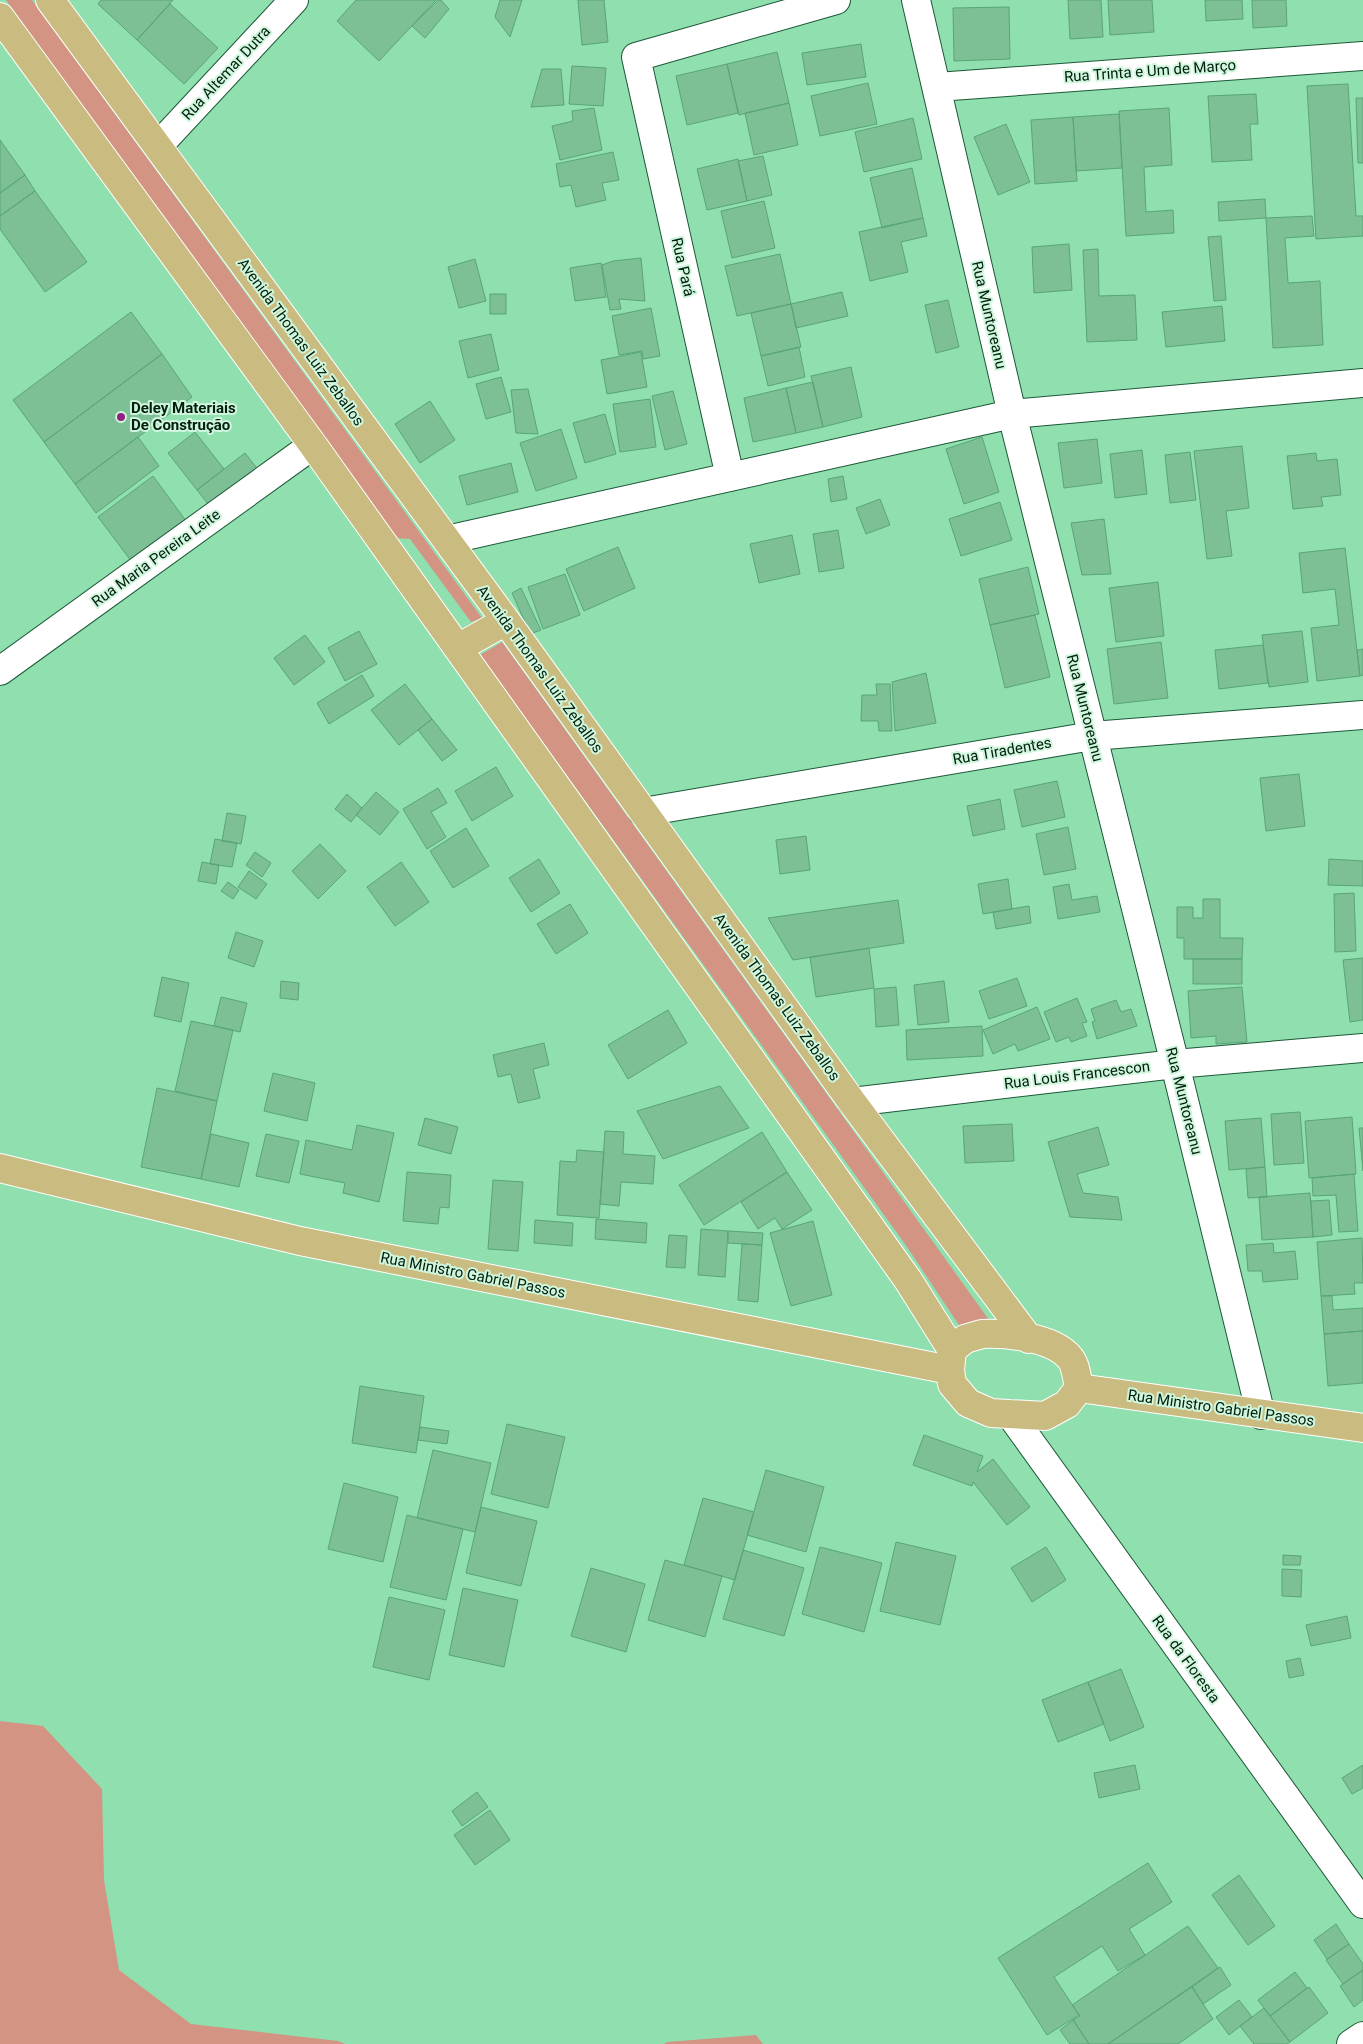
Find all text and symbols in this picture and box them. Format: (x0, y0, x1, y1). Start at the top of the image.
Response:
street label: Rua Altemar Dutra (178, 22, 274, 124)
street label: Rua Trinta e Um de Março (1063, 56, 1237, 86)
street label: Rua Pará (667, 236, 699, 298)
street label: Avenida Thomas Luiz Zeballos (234, 255, 368, 429)
street label: Rua Muntoreanu (968, 259, 1010, 371)
place label: Deley Materiais De Construção (131, 399, 236, 434)
marker: Deley Materiais De Construção (115, 411, 127, 423)
street label: Rua Maria Pereira Leite (88, 505, 224, 611)
street label: Avenida Thomas Luiz Zeballos (473, 582, 607, 756)
street label: Rua Muntoreanu (1063, 652, 1107, 764)
street label: Rua Tiradentes (951, 733, 1053, 769)
street label: Avenida Thomas Luiz Zeballos (710, 910, 844, 1084)
street label: Rua Muntoreanu (1162, 1045, 1206, 1157)
street label: Rua Louis Francescon (1003, 1057, 1151, 1093)
street label: Rua Ministro Gabriel Passos (379, 1248, 567, 1302)
street label: Rua Ministro Gabriel Passos (1127, 1386, 1315, 1430)
street label: Rua da Floresta (1148, 1612, 1224, 1706)

